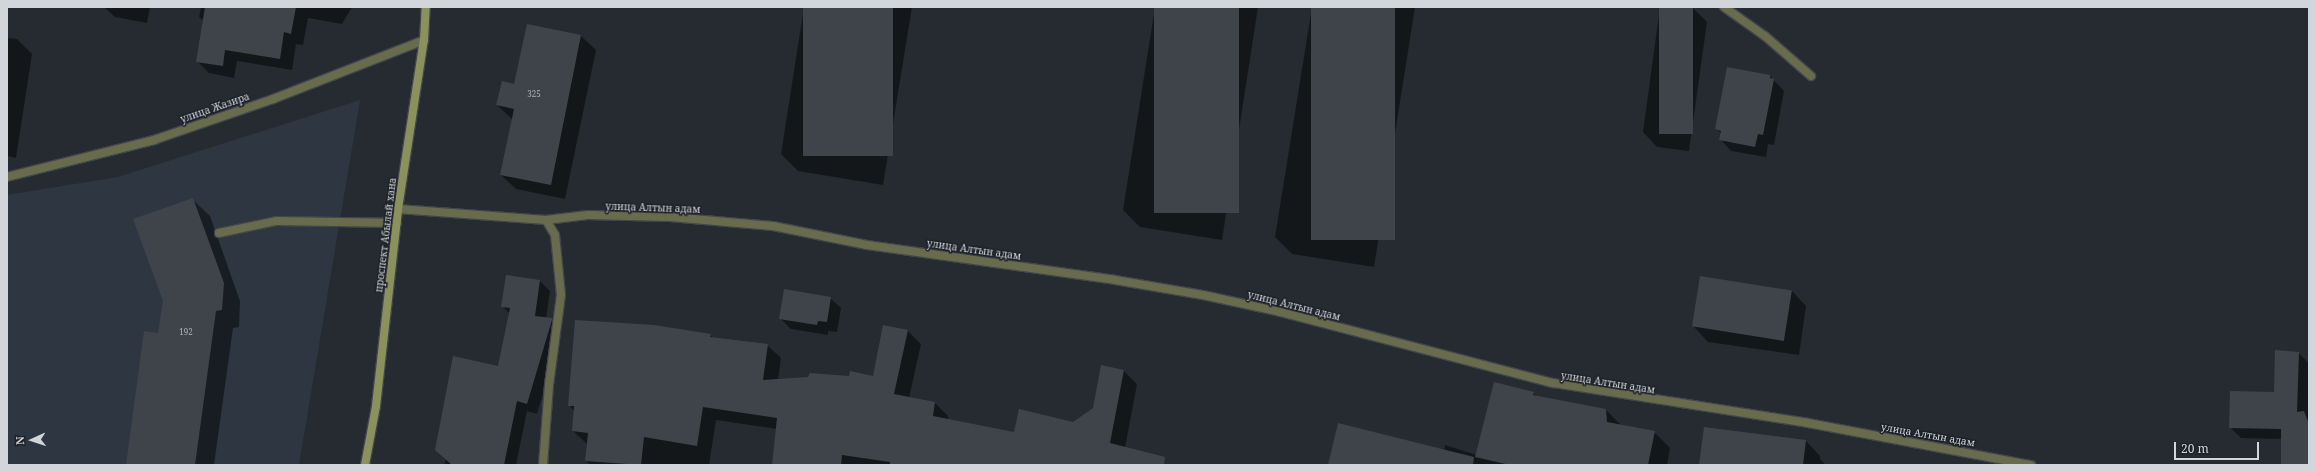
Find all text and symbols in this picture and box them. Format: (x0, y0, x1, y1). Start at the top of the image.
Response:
house number: 325 (527, 89, 541, 99)
street label: улица Жазира (179, 91, 251, 125)
street label: проспект Абылай хана (373, 177, 399, 293)
street label: улица Алтын адам (605, 200, 701, 216)
street label: улица Алтын адам (926, 237, 1022, 263)
street label: улица Алтын адам (1246, 289, 1342, 323)
house number: 192 (179, 327, 193, 337)
street label: улица Алтын адам (1560, 370, 1656, 396)
north arrow (12, 420, 52, 460)
street label: улица Алтын адам (1880, 421, 1976, 449)
scale bar (2176, 434, 2261, 460)
text: N (12, 436, 27, 445)
text: 20 m (2181, 440, 2209, 457)

